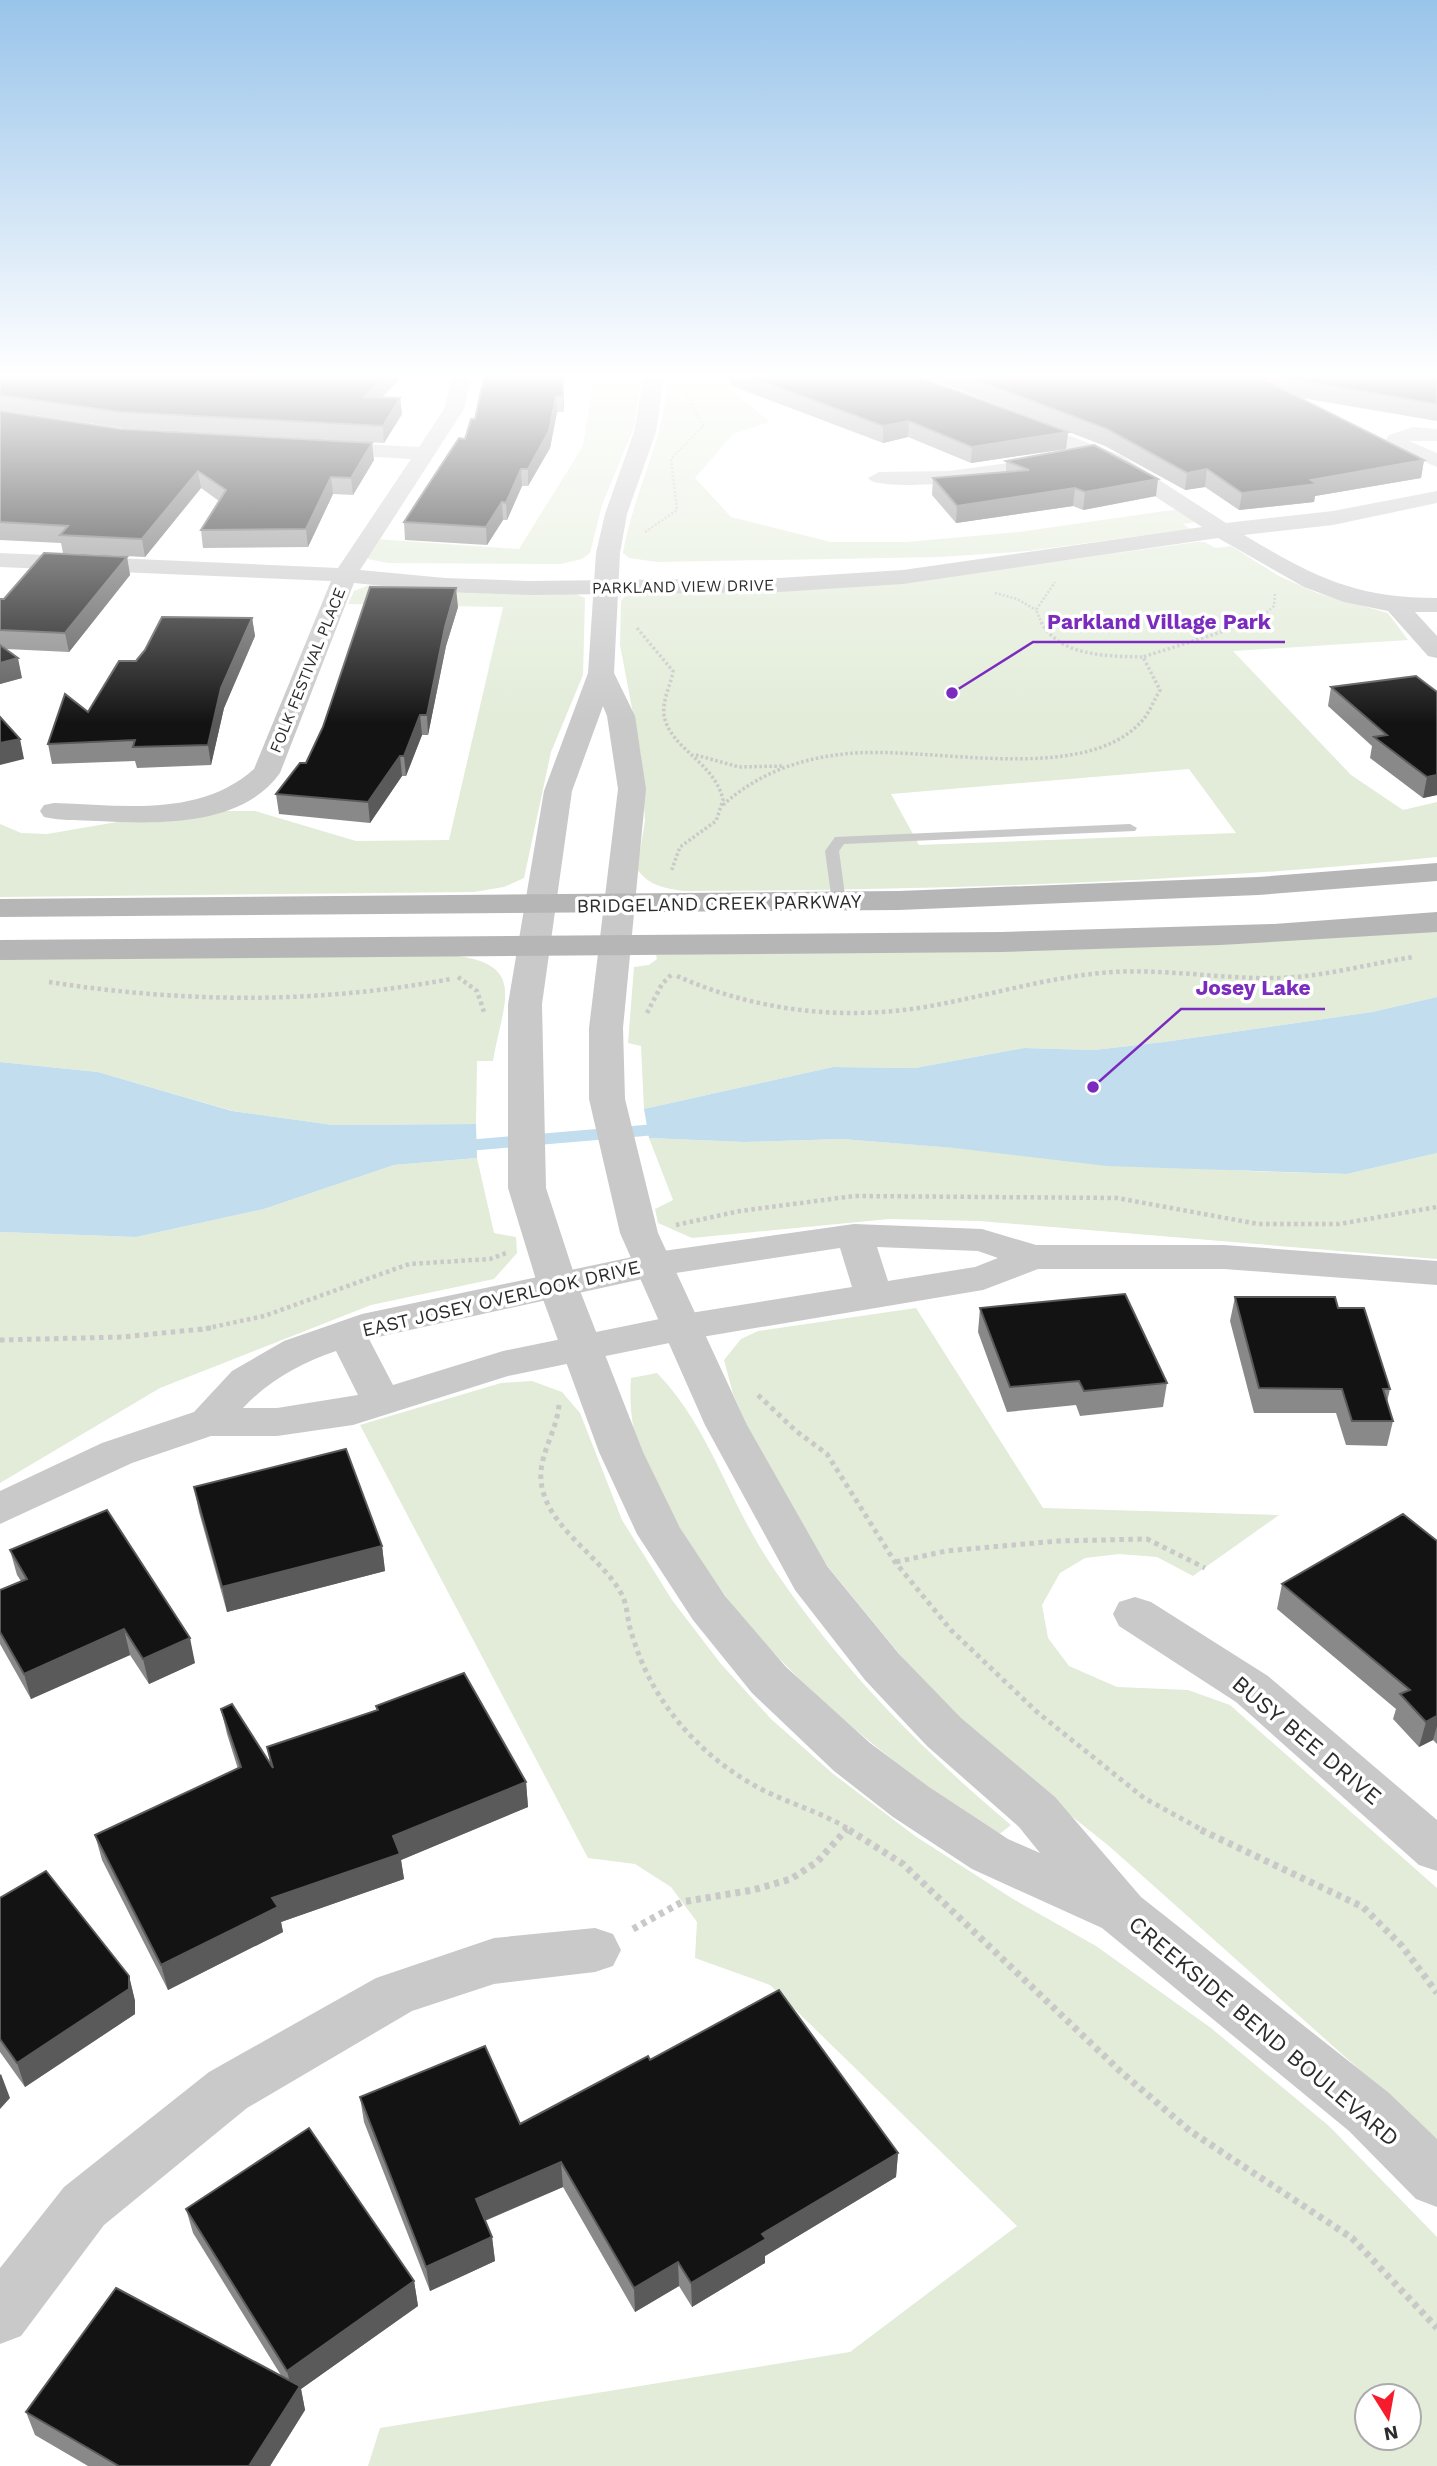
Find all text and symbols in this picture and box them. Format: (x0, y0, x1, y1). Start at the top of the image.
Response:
street label: PARKLAND VIEW DRIVE (592, 575, 774, 598)
street label: FOLK FESTIVAL PLACE (266, 585, 349, 755)
callout: Parkland Village Park (1033, 600, 1285, 642)
text: Parkland Village Park (1047, 609, 1272, 634)
street label: BRIDGELAND CREEK PARKWAY (576, 890, 862, 917)
callout: Josey Lake (1181, 967, 1325, 1009)
text: Josey Lake (1195, 975, 1311, 1000)
street label: EAST JOSEY OVERLOOK DRIVE (360, 1255, 642, 1342)
street label: BUSY BEE DRIVE (1227, 1670, 1387, 1811)
street label: CREEKSIDE BEND BOULEVARD (1123, 1910, 1404, 2152)
north arrow (1353, 2382, 1423, 2452)
text: N (1382, 2421, 1400, 2446)

